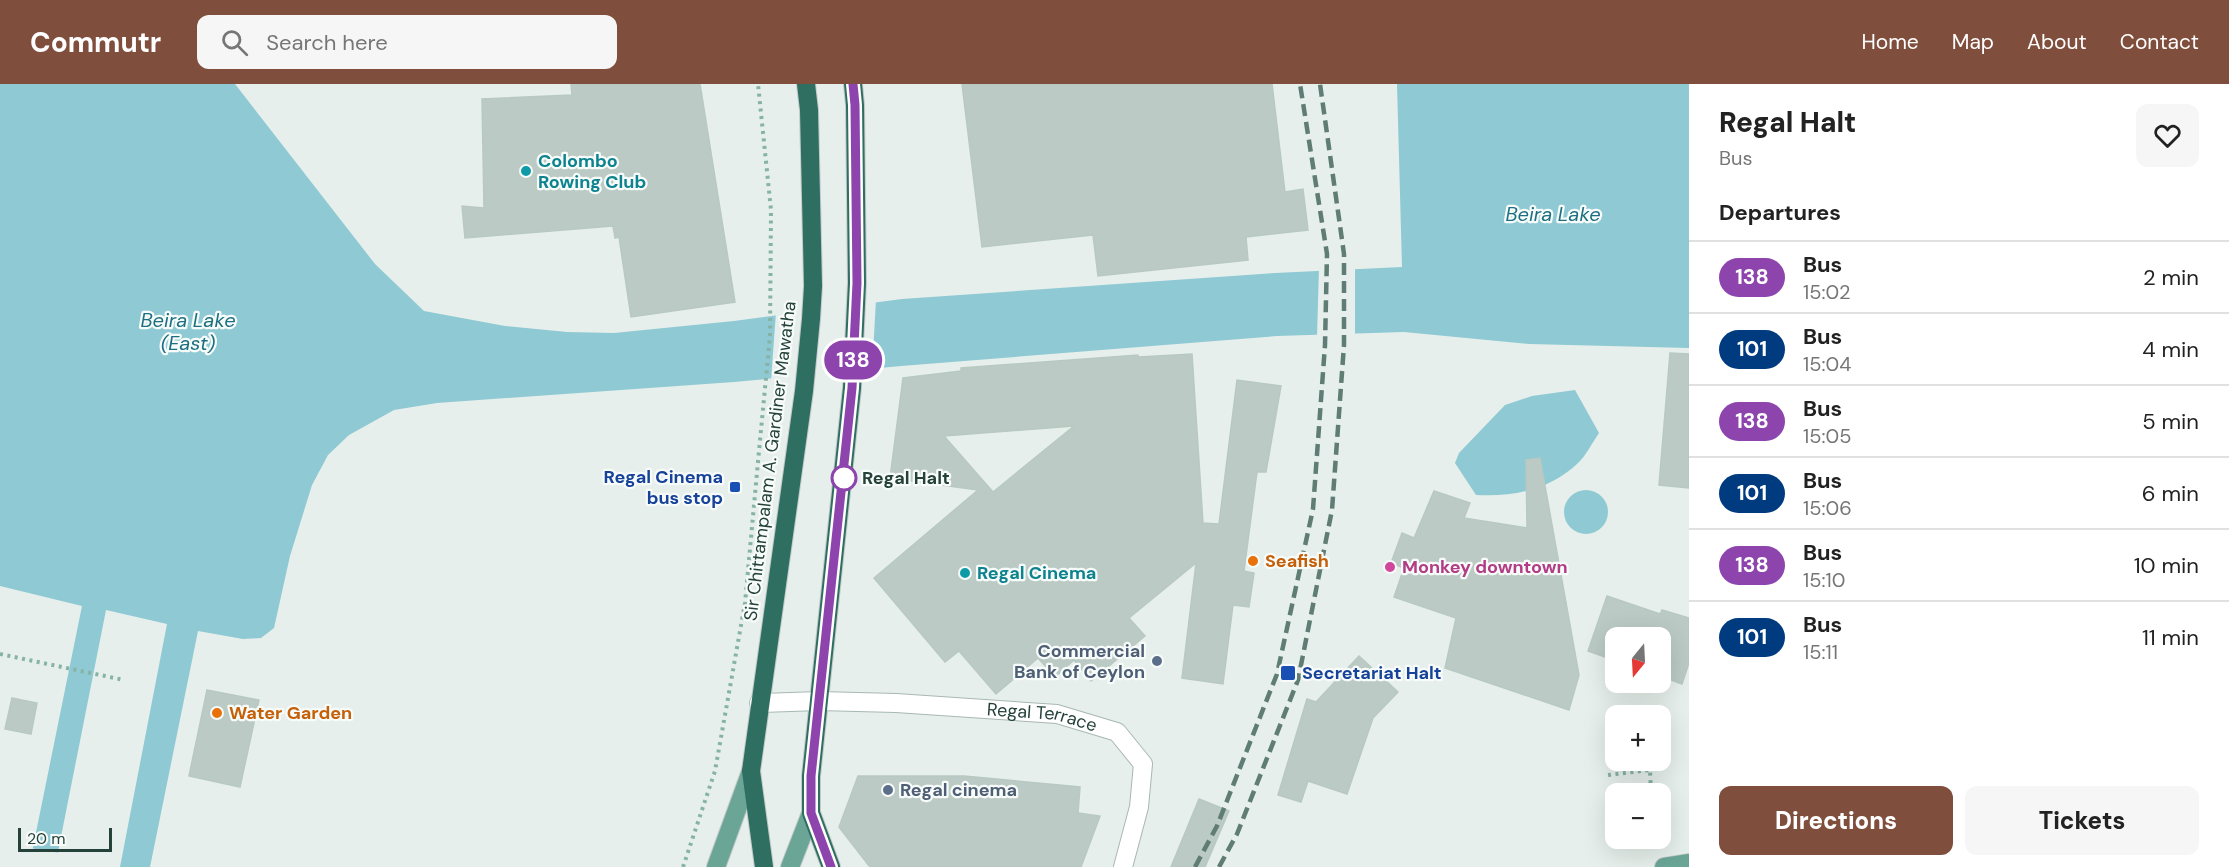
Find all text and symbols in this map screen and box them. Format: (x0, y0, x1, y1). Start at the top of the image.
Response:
search box (197, 15, 617, 69)
text: Commutr (30, 24, 161, 61)
icon: search (218, 26, 251, 59)
text: Search here (266, 28, 388, 57)
text: Home (1861, 28, 1919, 56)
text: Map (1952, 28, 1994, 56)
text: About (2027, 28, 2087, 56)
text: Contact (2120, 28, 2199, 56)
text: Regal Halt (1719, 104, 1856, 141)
button: heart (2136, 104, 2199, 167)
text: Bus (1719, 145, 1753, 171)
place label: Colombo Rowing Club (538, 149, 646, 194)
marker: Colombo Rowing Club (519, 164, 533, 178)
text: Departures (1719, 198, 1841, 227)
water label: Beira Lake (1505, 201, 1601, 227)
text: Bus (1803, 250, 1842, 279)
text: 138 (1735, 263, 1769, 291)
text: 2 min (2143, 263, 2199, 292)
text: 15:02 (1803, 279, 1850, 305)
street label: Sir Chittampalam A. Gardiner Mawatha (738, 300, 802, 622)
water label: Beira Lake (East) (140, 307, 236, 356)
text: Bus (1803, 322, 1842, 351)
text: 101 (1737, 335, 1767, 363)
text: 4 min (2142, 335, 2199, 364)
line badge: 138 (818, 340, 888, 380)
text: 138 (836, 346, 870, 374)
text: 15:04 (1803, 351, 1851, 377)
text: Bus (1803, 394, 1842, 423)
text: 138 (1735, 407, 1769, 435)
text: 5 min (2142, 407, 2199, 436)
text: 15:05 (1803, 423, 1851, 449)
place label: Regal Cinema bus stop (604, 465, 723, 510)
marker: Regal Halt (831, 465, 857, 491)
place label: Regal Halt (862, 466, 950, 490)
text: Bus (1803, 466, 1842, 495)
text: 101 (1737, 479, 1767, 507)
text: 6 min (2142, 479, 2199, 508)
marker: Regal Cinema bus stop (728, 480, 742, 494)
text: 15:06 (1803, 495, 1852, 521)
text: Bus (1803, 538, 1842, 567)
place label: Seafish (1265, 549, 1329, 573)
text: 138 (1735, 551, 1769, 579)
text: 10 min (2134, 551, 2199, 580)
marker: Seafish (1246, 554, 1260, 568)
place label: Monkey downtown (1402, 555, 1568, 579)
marker: Monkey downtown (1383, 560, 1397, 574)
place label: Regal Cinema (977, 561, 1096, 585)
marker: Regal Cinema (958, 566, 972, 580)
text: 15:10 (1803, 567, 1845, 593)
text: Bus (1803, 610, 1842, 639)
text: 101 (1737, 623, 1767, 651)
text: 11 min (2142, 623, 2199, 652)
north arrow (1605, 627, 1671, 693)
map controls (1605, 627, 1671, 849)
place label: Commercial Bank of Ceylon (1014, 639, 1145, 684)
text: 15:11 (1803, 639, 1838, 665)
marker: Commercial Bank of Ceylon (1150, 654, 1164, 668)
place label: Secretariat Halt (1302, 661, 1442, 685)
marker: Secretariat Halt (1279, 664, 1297, 682)
street label: Regal Terrace (986, 697, 1100, 737)
place label: Water Garden (229, 701, 352, 725)
button: + (1605, 705, 1671, 771)
marker: Water Garden (210, 706, 224, 720)
place label: Regal cinema (900, 778, 1017, 802)
marker: Regal cinema (881, 783, 895, 797)
button: − (1605, 783, 1671, 849)
button: Directions (1719, 786, 1953, 855)
button: Tickets (1965, 786, 2199, 855)
scale bar (18, 825, 112, 852)
text: 20 m (27, 828, 66, 849)

